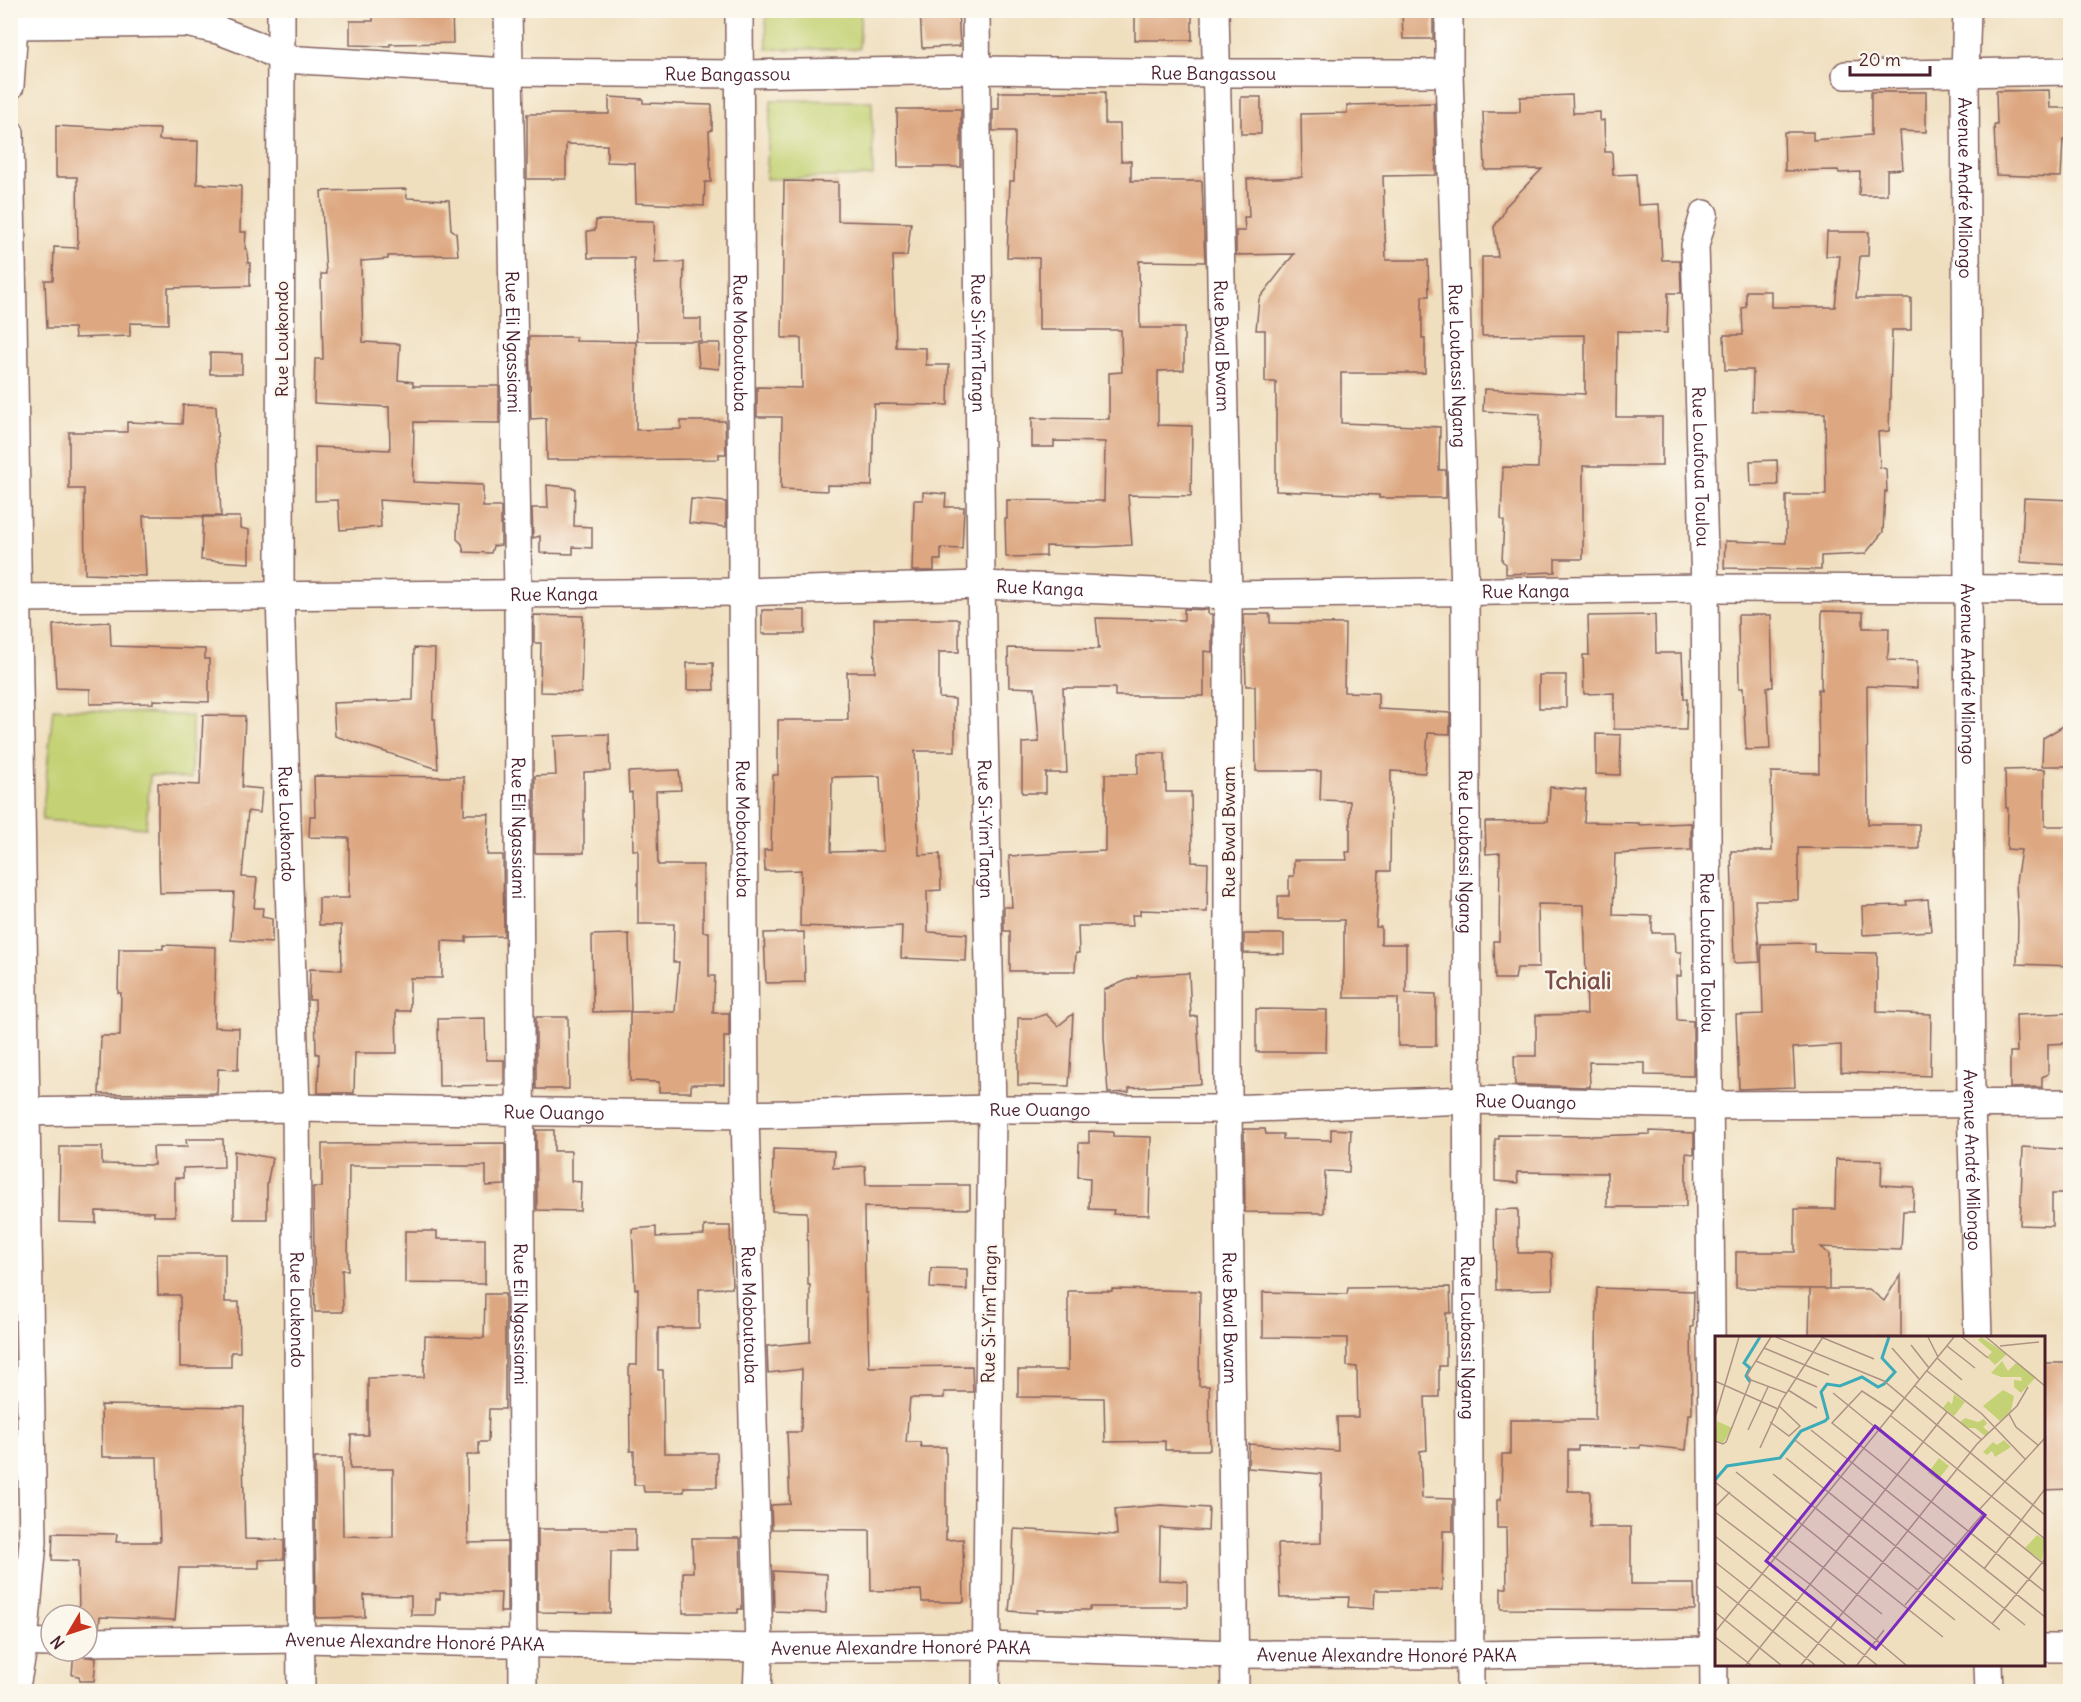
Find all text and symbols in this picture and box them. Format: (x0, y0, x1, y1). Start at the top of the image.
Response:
scale bar (1850, 39, 1930, 77)
text: 20 m (1859, 48, 1901, 71)
street label: Rue Bangassou (1151, 61, 1276, 85)
street label: Rue Bangassou (665, 62, 791, 86)
street label: Avenue André Milongo (1954, 97, 1978, 279)
street label: Rue Eli Ngassiami (501, 271, 526, 413)
street label: Rue Si-Yim'Tangn (967, 273, 991, 413)
street label: Rue Moboutouba (729, 274, 753, 412)
street label: Rue Bwal Bwam (1209, 280, 1235, 412)
street label: Rue Loukondo (270, 281, 293, 397)
street label: Rue Loubassi Ngang (1444, 284, 1472, 448)
street label: Rue Loufoua Toulou (1688, 386, 1715, 547)
street label: Rue Kanga (995, 574, 1084, 601)
street label: Rue Kanga (1482, 578, 1570, 603)
street label: Rue Kanga (510, 582, 598, 605)
street label: Avenue André Milongo (1956, 583, 1981, 765)
street label: Rue Eli Ngassiami (507, 757, 531, 899)
street label: Rue Si-Yim'Tangn (973, 759, 999, 899)
street label: Rue Moboutouba (732, 760, 755, 898)
street label: Rue Loukondo (274, 765, 300, 882)
street label: Rue Bwal Bwam (1217, 766, 1240, 898)
street label: Rue Loubassi Ngang (1454, 770, 1478, 934)
street label: Rue Loufoua Toulou (1696, 872, 1720, 1033)
district label: Tchiali (1545, 965, 1611, 995)
street label: Avenue André Milongo (1959, 1069, 1987, 1251)
street label: Rue Ouango (1475, 1089, 1576, 1114)
street label: Rue Ouango (989, 1098, 1090, 1121)
street label: Rue Ouango (503, 1100, 605, 1124)
street label: Rue Eli Ngassiami (509, 1243, 533, 1385)
street label: Rue Si-Yim'Tangn (976, 1244, 1002, 1384)
street label: Rue Moboutouba (737, 1246, 764, 1384)
street label: Rue Loukondo (286, 1251, 310, 1368)
street label: Rue Bwal Bwam (1218, 1252, 1243, 1384)
street label: Rue Loubassi Ngang (1457, 1256, 1480, 1420)
inset map (1715, 1336, 2045, 1666)
north arrow (39, 1603, 99, 1663)
street label: Avenue Alexandre Honoré PAKA (285, 1627, 545, 1655)
text: N (46, 1632, 69, 1653)
street label: Avenue Alexandre Honoré PAKA (771, 1634, 1031, 1659)
street label: Avenue Alexandre Honoré PAKA (1257, 1643, 1517, 1667)

